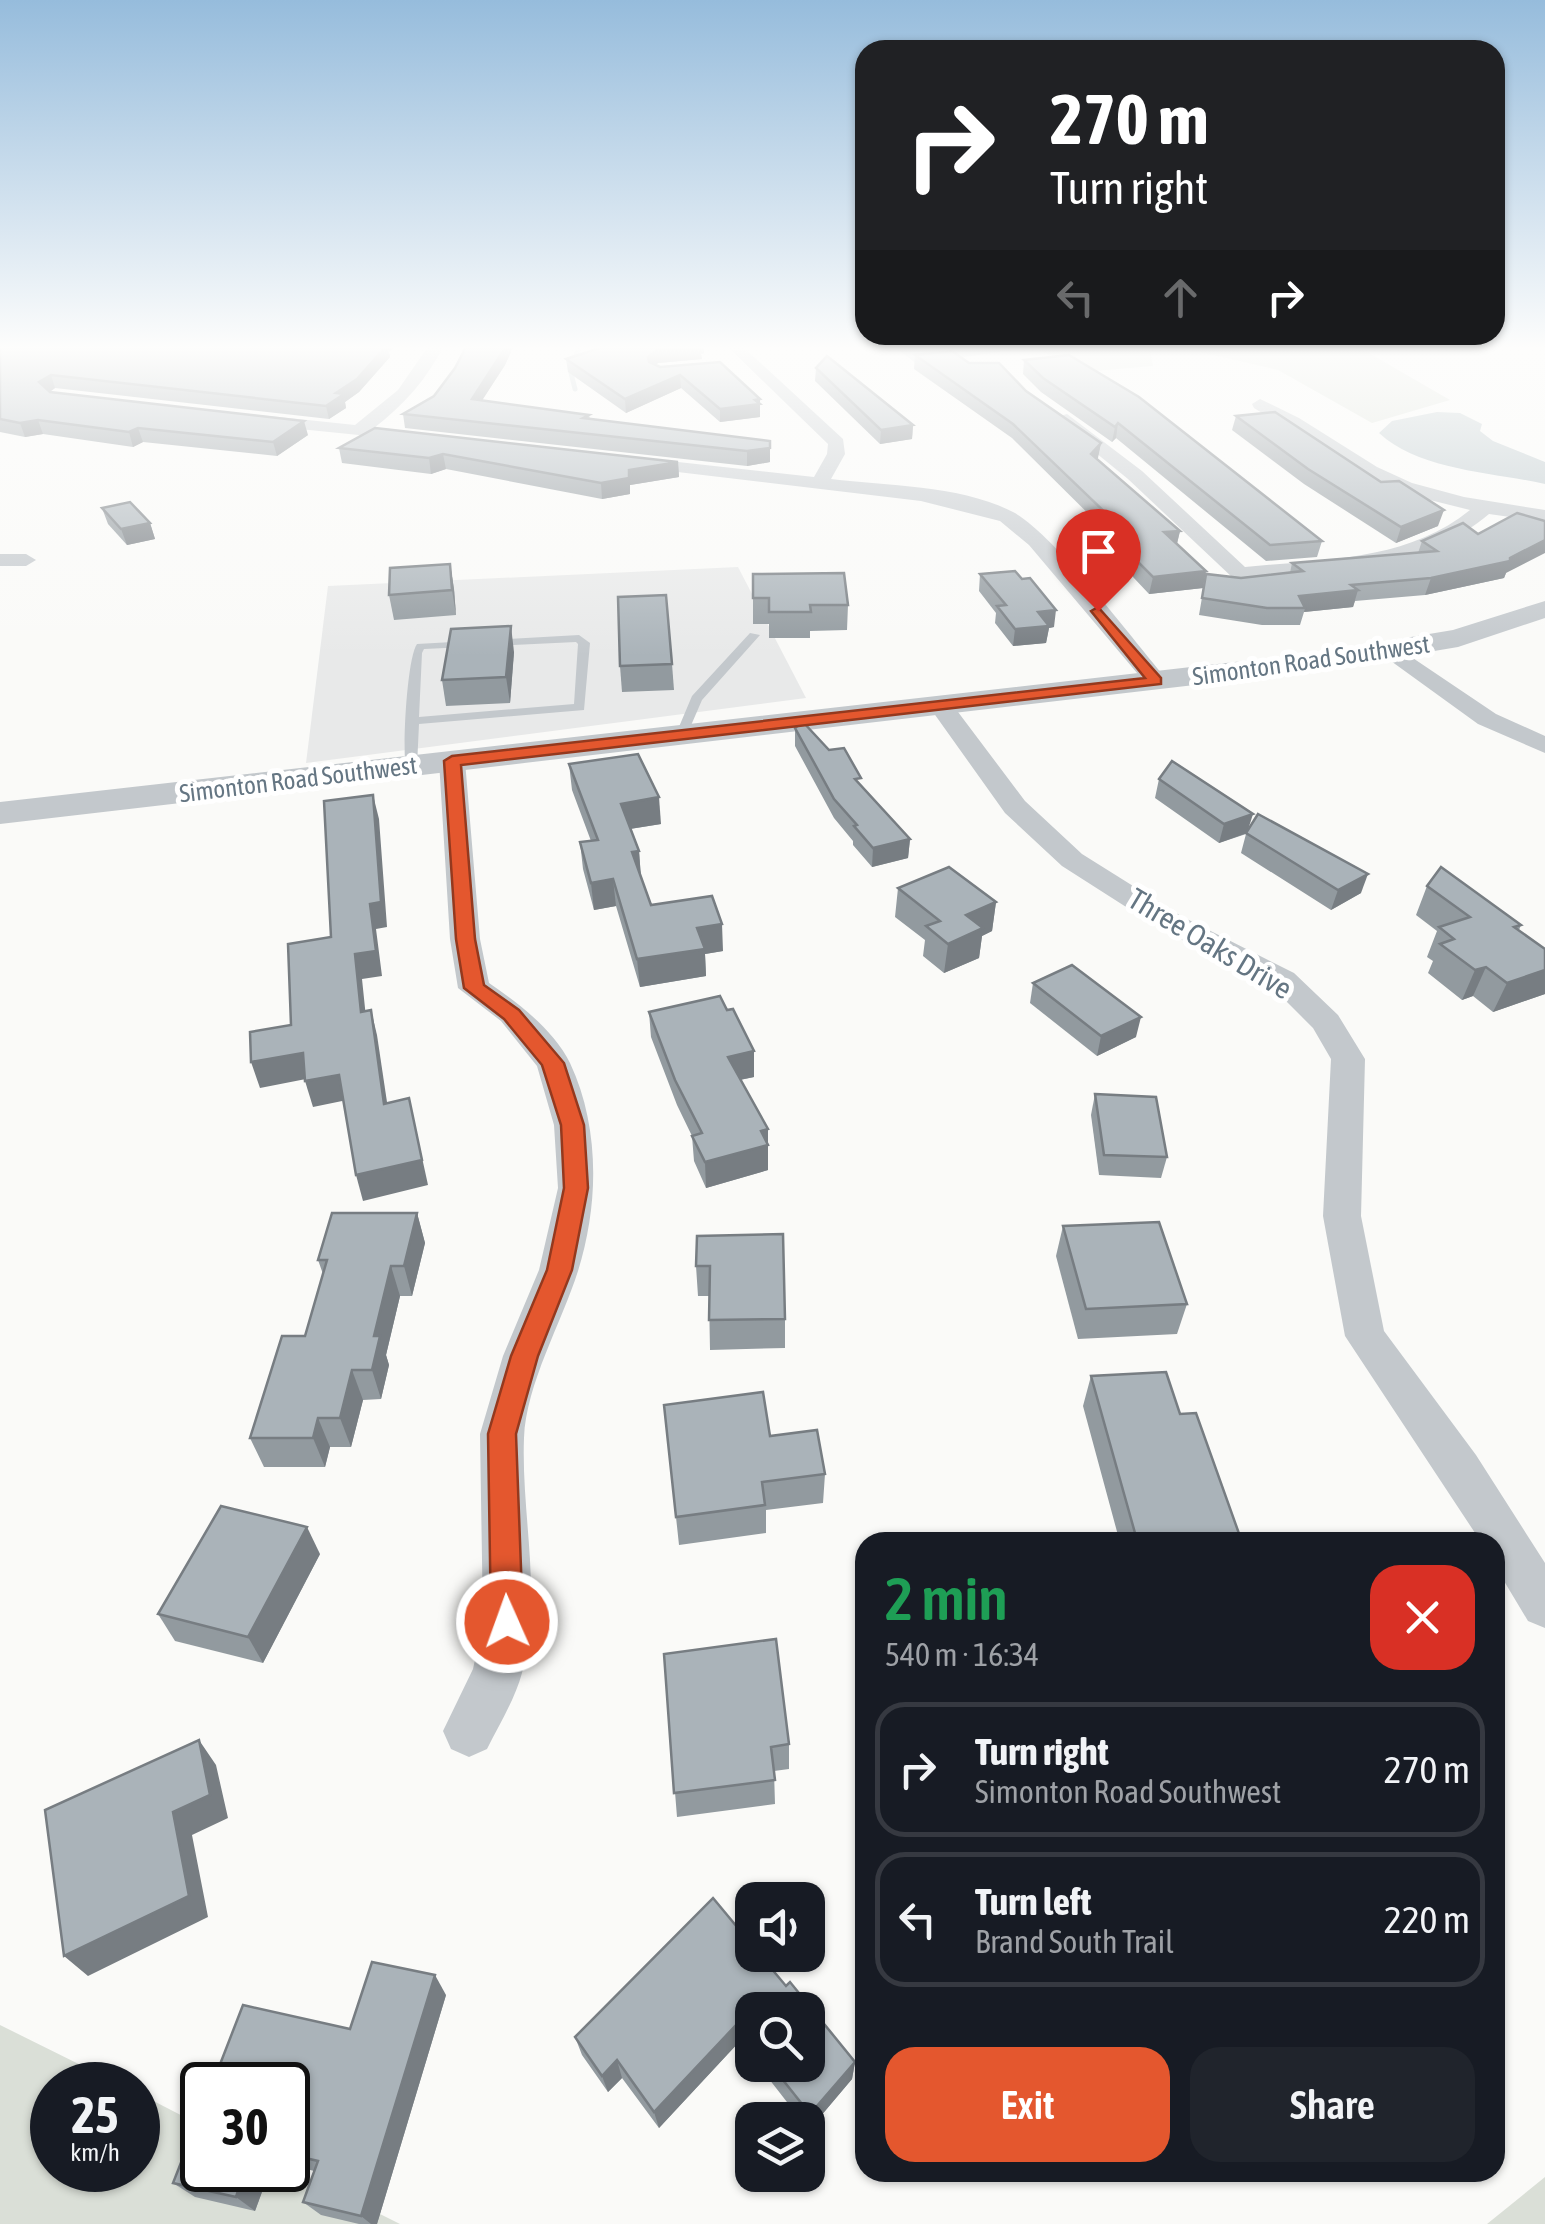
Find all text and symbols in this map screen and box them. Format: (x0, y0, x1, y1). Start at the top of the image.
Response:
text: 270 m (1050, 79, 1209, 159)
icon: right (885, 80, 1015, 210)
text: Turn right (1050, 162, 1208, 214)
icon: left (1048, 270, 1103, 325)
icon: ahead (1153, 270, 1208, 325)
icon: right (1258, 270, 1313, 325)
pin (1056, 509, 1141, 612)
icon: arrive (1071, 524, 1126, 579)
street label: Simonton Road Southwest (1191, 629, 1431, 691)
street label: Simonton Road Southwest (178, 751, 418, 807)
street label: Three Oaks Drive (1123, 881, 1298, 1005)
text: 2 min (885, 1564, 1008, 1633)
button: close (1370, 1565, 1475, 1670)
position arrow (455, 1570, 559, 1674)
text: 540 m · 16:34 (885, 1636, 1039, 1673)
text: Turn right (975, 1730, 1109, 1773)
icon: right (890, 1742, 945, 1797)
text: 270 m (1384, 1748, 1470, 1791)
text: Simonton Road Southwest (975, 1773, 1281, 1810)
text: Turn left (975, 1880, 1091, 1923)
map controls (735, 1882, 825, 2192)
button: sound (735, 1882, 825, 1972)
icon: left (890, 1892, 945, 1947)
text: 220 m (1384, 1898, 1470, 1941)
text: Brand South Trail (975, 1923, 1174, 1960)
button: search (735, 1992, 825, 2082)
button: Exit (885, 2047, 1170, 2162)
button: Share (1190, 2047, 1475, 2162)
speed limit sign: 30 (180, 2062, 310, 2192)
text: 25 (71, 2086, 118, 2144)
button: layers (735, 2102, 825, 2192)
text: km/h (70, 2138, 120, 2166)

